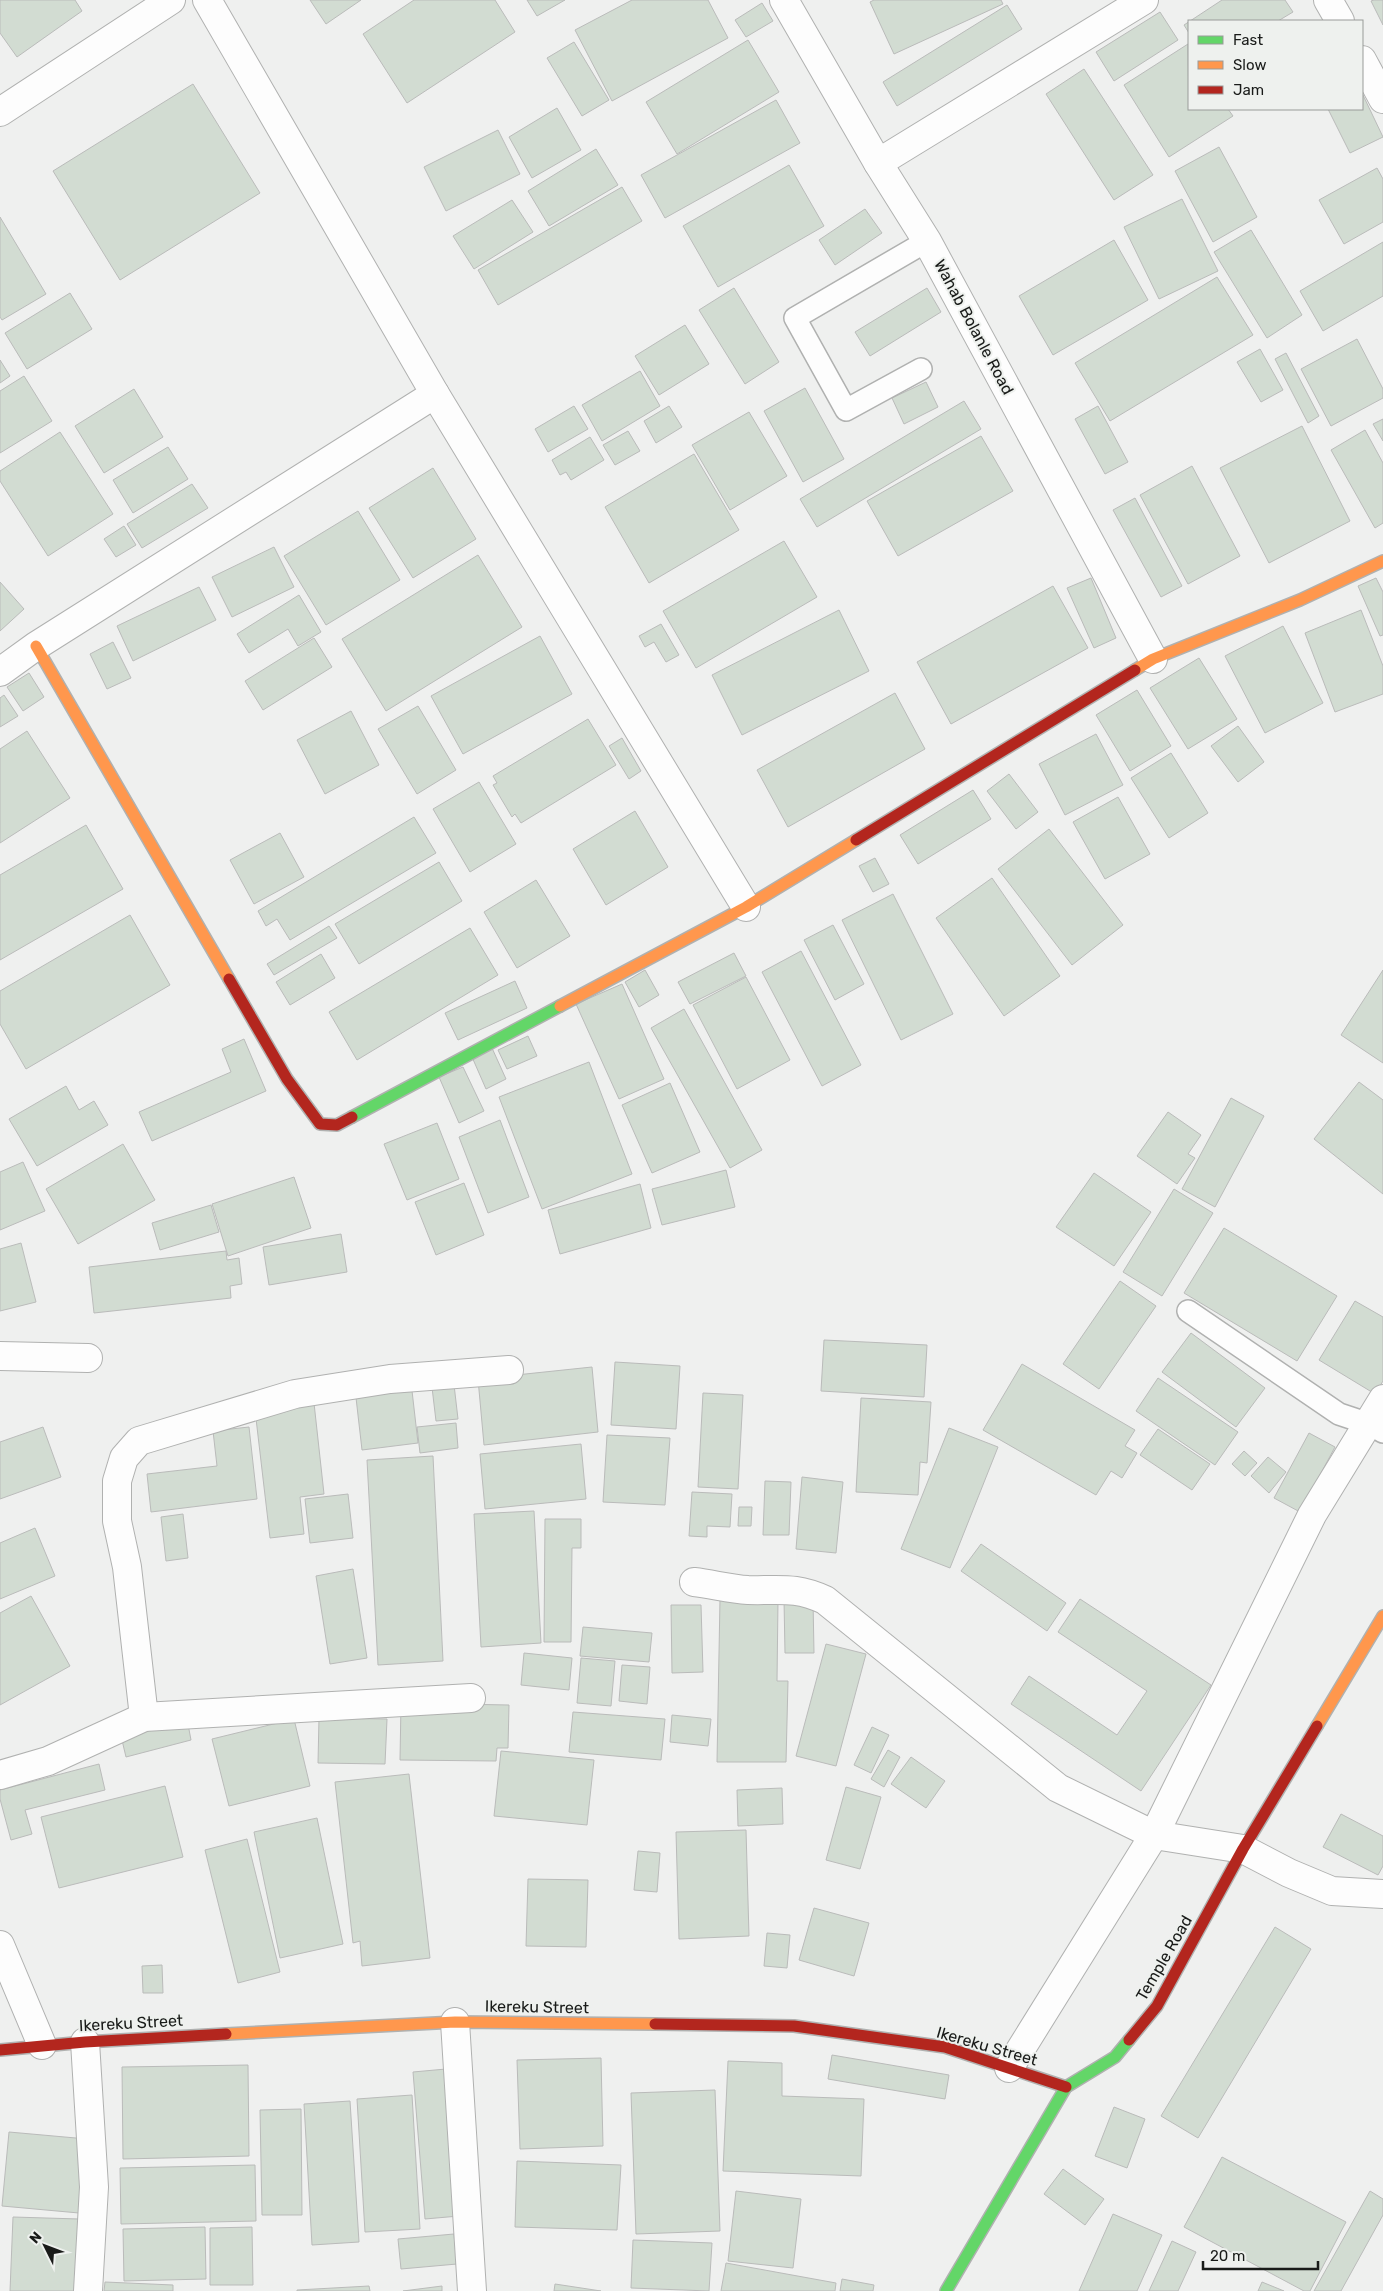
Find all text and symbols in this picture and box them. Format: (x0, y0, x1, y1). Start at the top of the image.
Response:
legend (1188, 20, 1363, 110)
text: Fast (1233, 31, 1263, 49)
text: Slow (1233, 56, 1266, 74)
text: Jam (1233, 81, 1264, 99)
street label: Wahab Bolanle Road (930, 256, 1018, 398)
street label: Temple Road (1132, 1912, 1196, 2004)
street label: Ikereku Street (485, 1997, 589, 2017)
street label: Ikereku Street (79, 2011, 183, 2035)
street label: Ikereku Street (934, 2023, 1040, 2069)
north arrow (20, 2221, 70, 2271)
text: N (26, 2228, 45, 2247)
scale bar (1203, 2238, 1318, 2270)
text: 20 m (1210, 2247, 1245, 2265)

